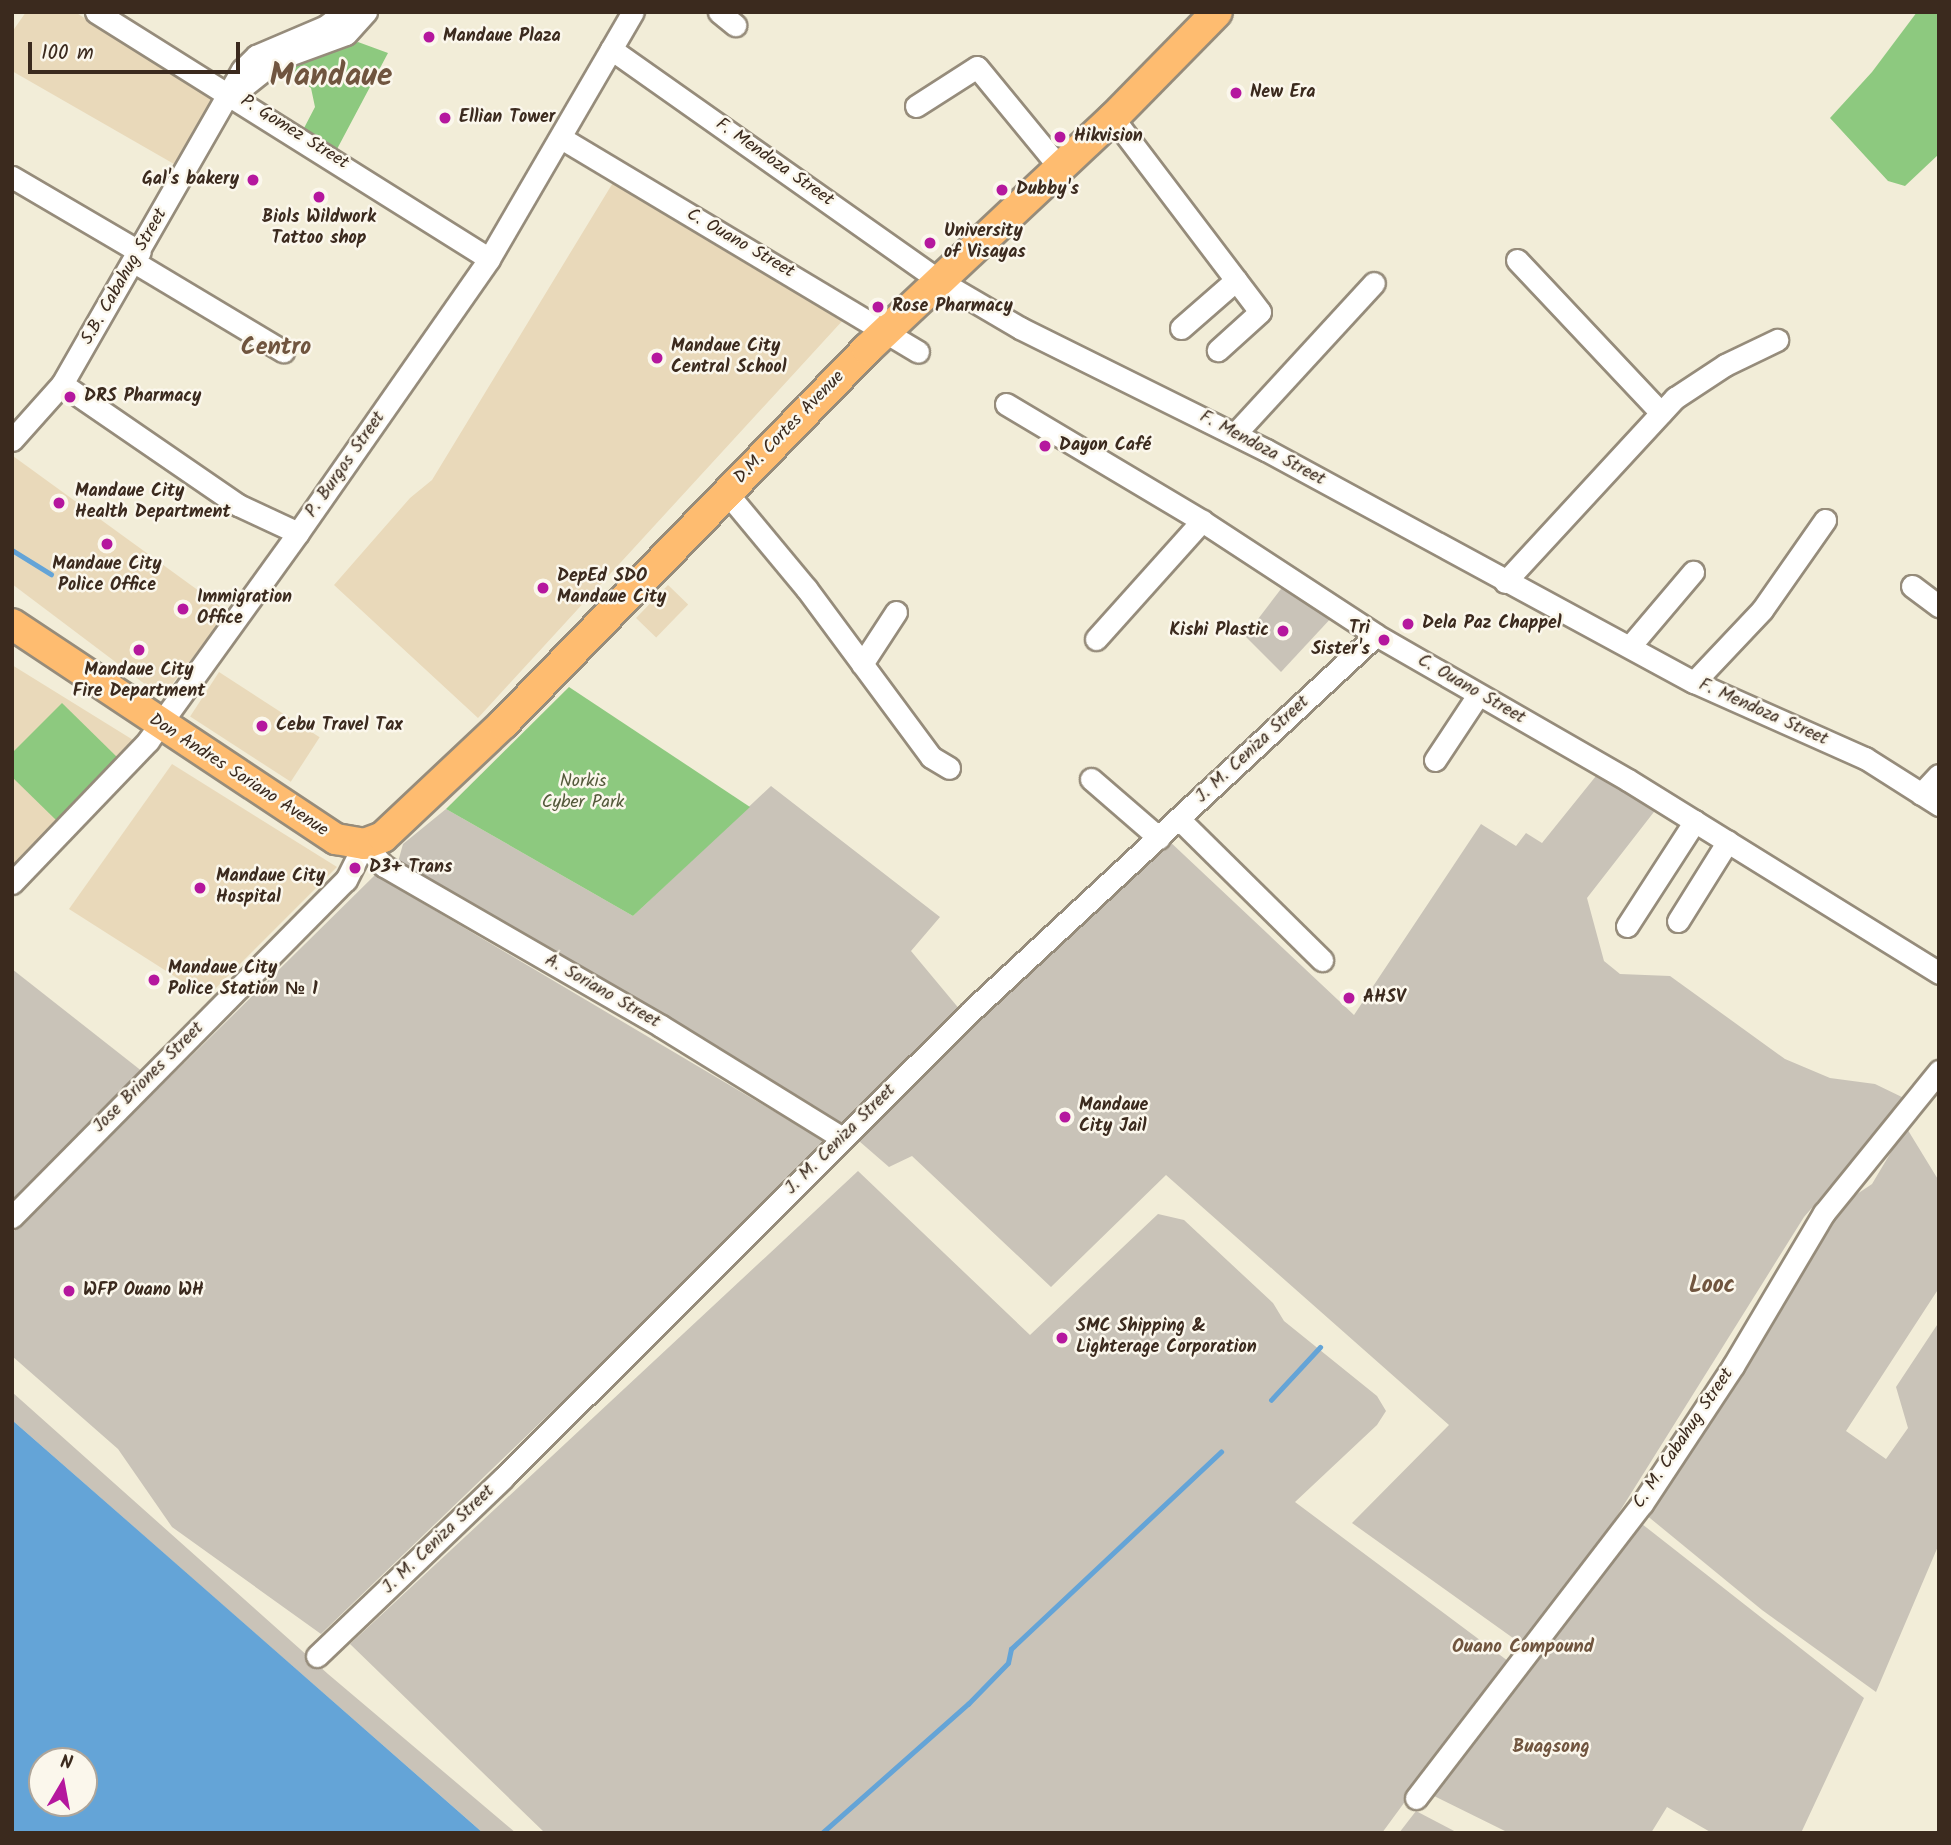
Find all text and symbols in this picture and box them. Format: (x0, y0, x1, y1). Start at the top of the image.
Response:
place label: Mandaue Plaza (443, 26, 561, 48)
scale bar (32, 28, 243, 72)
marker: Mandaue Plaza (421, 29, 437, 45)
text: 100 m (41, 37, 94, 70)
district label: Mandaue (270, 58, 392, 96)
place label: New Era (1250, 82, 1315, 104)
marker: New Era (1228, 85, 1244, 101)
street label: P. Gomez Street (236, 91, 352, 175)
place label: Ellian Tower (459, 107, 555, 129)
marker: Ellian Tower (437, 110, 453, 126)
street label: F. Mendoza Street (711, 114, 837, 212)
place label: Hikvision (1074, 126, 1143, 148)
marker: Hikvision (1052, 129, 1068, 145)
place label: Gal's bakery (142, 169, 239, 191)
marker: Gal's bakery (245, 172, 261, 188)
place label: Dubby's (1016, 179, 1079, 201)
marker: Dubby's (994, 182, 1010, 198)
marker: Biols Wildwork Tattoo shop (311, 189, 327, 205)
street label: C. Ouano Street (682, 204, 798, 284)
street label: S.B. Cabahug Street (77, 205, 173, 349)
place label: Biols Wildwork Tattoo shop (262, 208, 376, 250)
place label: University of Visayas (944, 222, 1026, 264)
marker: University of Visayas (922, 235, 938, 251)
place label: Rose Pharmacy (892, 296, 1013, 318)
marker: Rose Pharmacy (870, 299, 886, 315)
district label: Centro (241, 334, 311, 362)
place label: Mandaue City Central School (671, 337, 786, 380)
marker: Mandaue City Central School (649, 350, 665, 366)
street label: D.M. Cortes Avenue (730, 367, 850, 489)
place label: DRS Pharmacy (84, 386, 201, 408)
marker: DRS Pharmacy (62, 389, 78, 405)
street label: F. Mendoza Street (1195, 407, 1329, 491)
street label: P. Burgos Street (301, 408, 391, 522)
place label: Dayon Café (1059, 435, 1151, 457)
marker: Dayon Café (1037, 438, 1053, 454)
place label: Mandaue City Health Department (75, 482, 231, 524)
marker: Mandaue City Health Department (49, 493, 69, 513)
marker: Mandaue City Police Office (99, 536, 115, 552)
place label: Mandaue City Police Office (52, 555, 162, 598)
place label: DepEd SDO Mandaue City (557, 567, 666, 610)
marker: DepEd SDO Mandaue City (535, 580, 551, 596)
place label: Immigration Office (197, 588, 292, 630)
marker: Immigration Office (175, 601, 191, 617)
place label: Dela Paz Chappel (1422, 613, 1562, 635)
marker: Dela Paz Chappel (1400, 616, 1416, 632)
place label: Tri Sister's (1311, 619, 1370, 662)
place label: Kishi Plastic (1169, 620, 1269, 642)
marker: Kishi Plastic (1275, 623, 1291, 639)
marker: Tri Sister's (1376, 632, 1392, 648)
marker: Mandaue City Fire Department (131, 642, 147, 658)
street label: C. Ouano Street (1413, 650, 1529, 730)
place label: Mandaue City Fire Department (73, 661, 205, 704)
street label: F. Mendoza Street (1695, 675, 1831, 751)
street label: J. M. Ceniza Street (1192, 692, 1314, 808)
street label: Don Andres Soriano Avenue (144, 710, 332, 842)
place label: Cebu Travel Tax (276, 715, 403, 737)
marker: Cebu Travel Tax (254, 718, 270, 734)
park label: Norkis Cyber Park (542, 772, 624, 814)
place label: D3+ Trans (369, 857, 452, 879)
marker: D3+ Trans (347, 860, 363, 876)
place label: Mandaue City Hospital (216, 867, 325, 910)
marker: Mandaue City Hospital (190, 878, 210, 898)
street label: A. Soriano Street (541, 950, 663, 1034)
place label: Mandaue City Police Station № 1 (168, 959, 318, 1002)
marker: Mandaue City Police Station № 1 (146, 972, 162, 988)
place label: AHSV (1363, 987, 1406, 1009)
marker: AHSV (1341, 990, 1357, 1006)
street label: Jose Briones Street (89, 1018, 209, 1138)
street label: J. M. Ceniza Street (781, 1080, 901, 1200)
place label: Mandaue City Jail (1079, 1096, 1148, 1138)
marker: Mandaue City Jail (1057, 1109, 1073, 1125)
district label: Looc (1689, 1272, 1735, 1300)
place label: WFP Ouano WH (83, 1280, 204, 1302)
marker: WFP Ouano WH (61, 1283, 77, 1299)
place label: SMC Shipping & Lighterage Corporation (1076, 1317, 1257, 1360)
marker: SMC Shipping & Lighterage Corporation (1054, 1330, 1070, 1346)
street label: C. M. Cabahug Street (1629, 1365, 1739, 1513)
street label: J. M. Ceniza Street (378, 1481, 500, 1599)
district label: Ouano Compound (1452, 1637, 1594, 1659)
district label: Buagsong (1512, 1737, 1590, 1759)
north arrow (28, 1747, 98, 1817)
text: N (58, 1747, 75, 1779)

